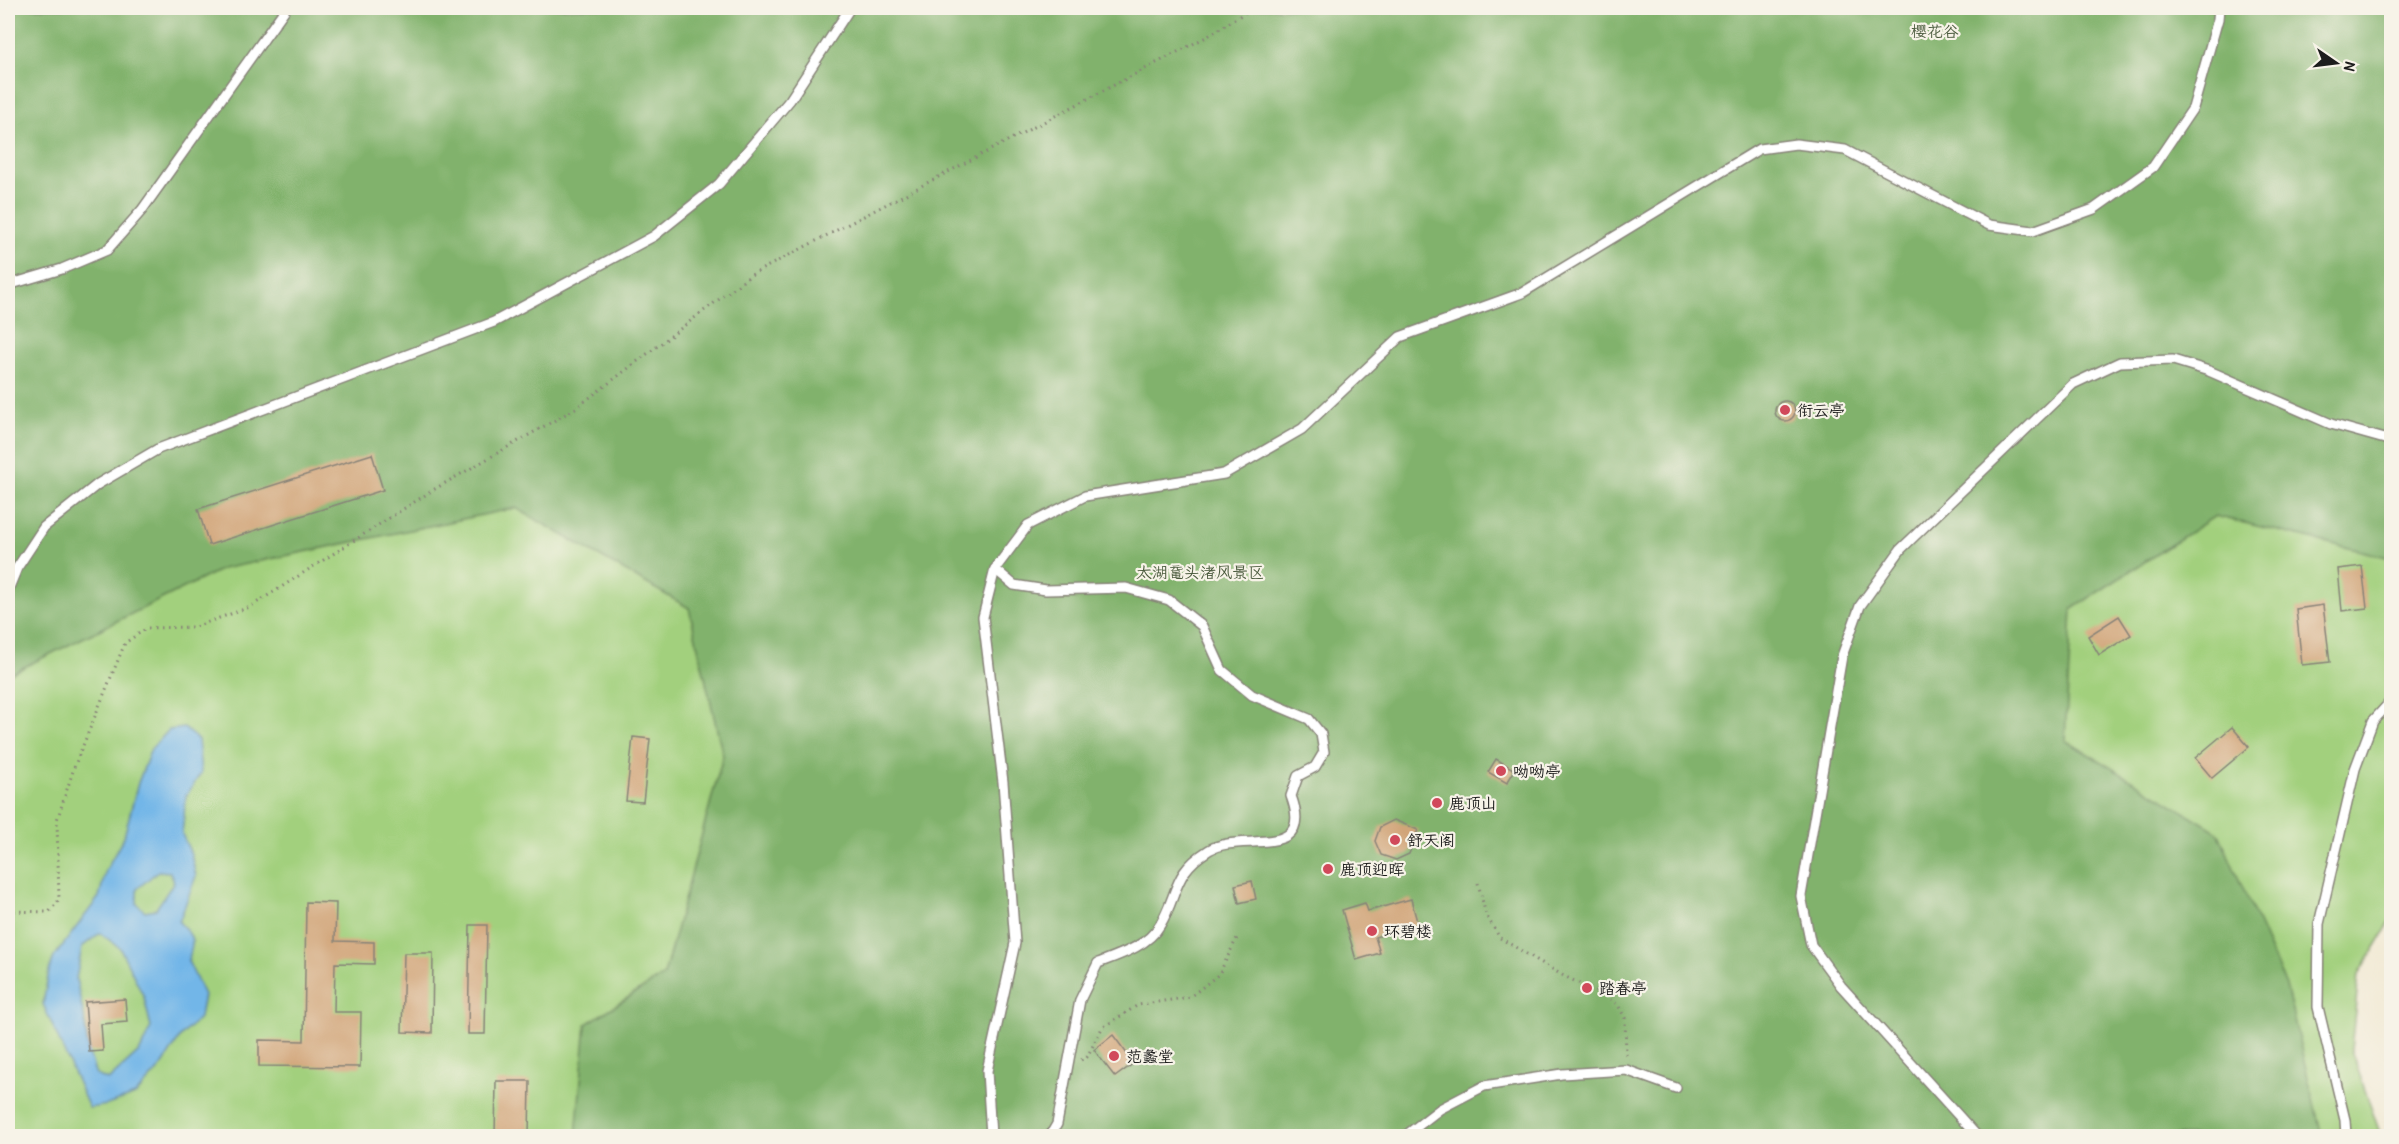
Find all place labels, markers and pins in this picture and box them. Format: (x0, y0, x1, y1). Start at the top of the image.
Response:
place label: 衔云亭 (1797, 399, 1845, 421)
marker: 衔云亭 (1778, 403, 1792, 417)
place label: 呦呦亭 (1513, 760, 1561, 782)
marker: 呦呦亭 (1494, 764, 1508, 778)
place label: 鹿顶山 (1449, 792, 1497, 814)
marker: 鹿顶山 (1430, 796, 1444, 810)
place label: 舒天阁 (1407, 829, 1455, 851)
marker: 舒天阁 (1388, 833, 1402, 847)
place label: 鹿顶迎晖 (1340, 858, 1404, 880)
marker: 鹿顶迎晖 (1321, 862, 1335, 876)
place label: 环碧楼 (1384, 920, 1432, 942)
marker: 环碧楼 (1365, 924, 1379, 938)
place label: 踏春亭 (1599, 977, 1647, 999)
marker: 踏春亭 (1580, 981, 1594, 995)
place label: 范蠡堂 (1126, 1045, 1174, 1067)
marker: 范蠡堂 (1107, 1049, 1121, 1063)

